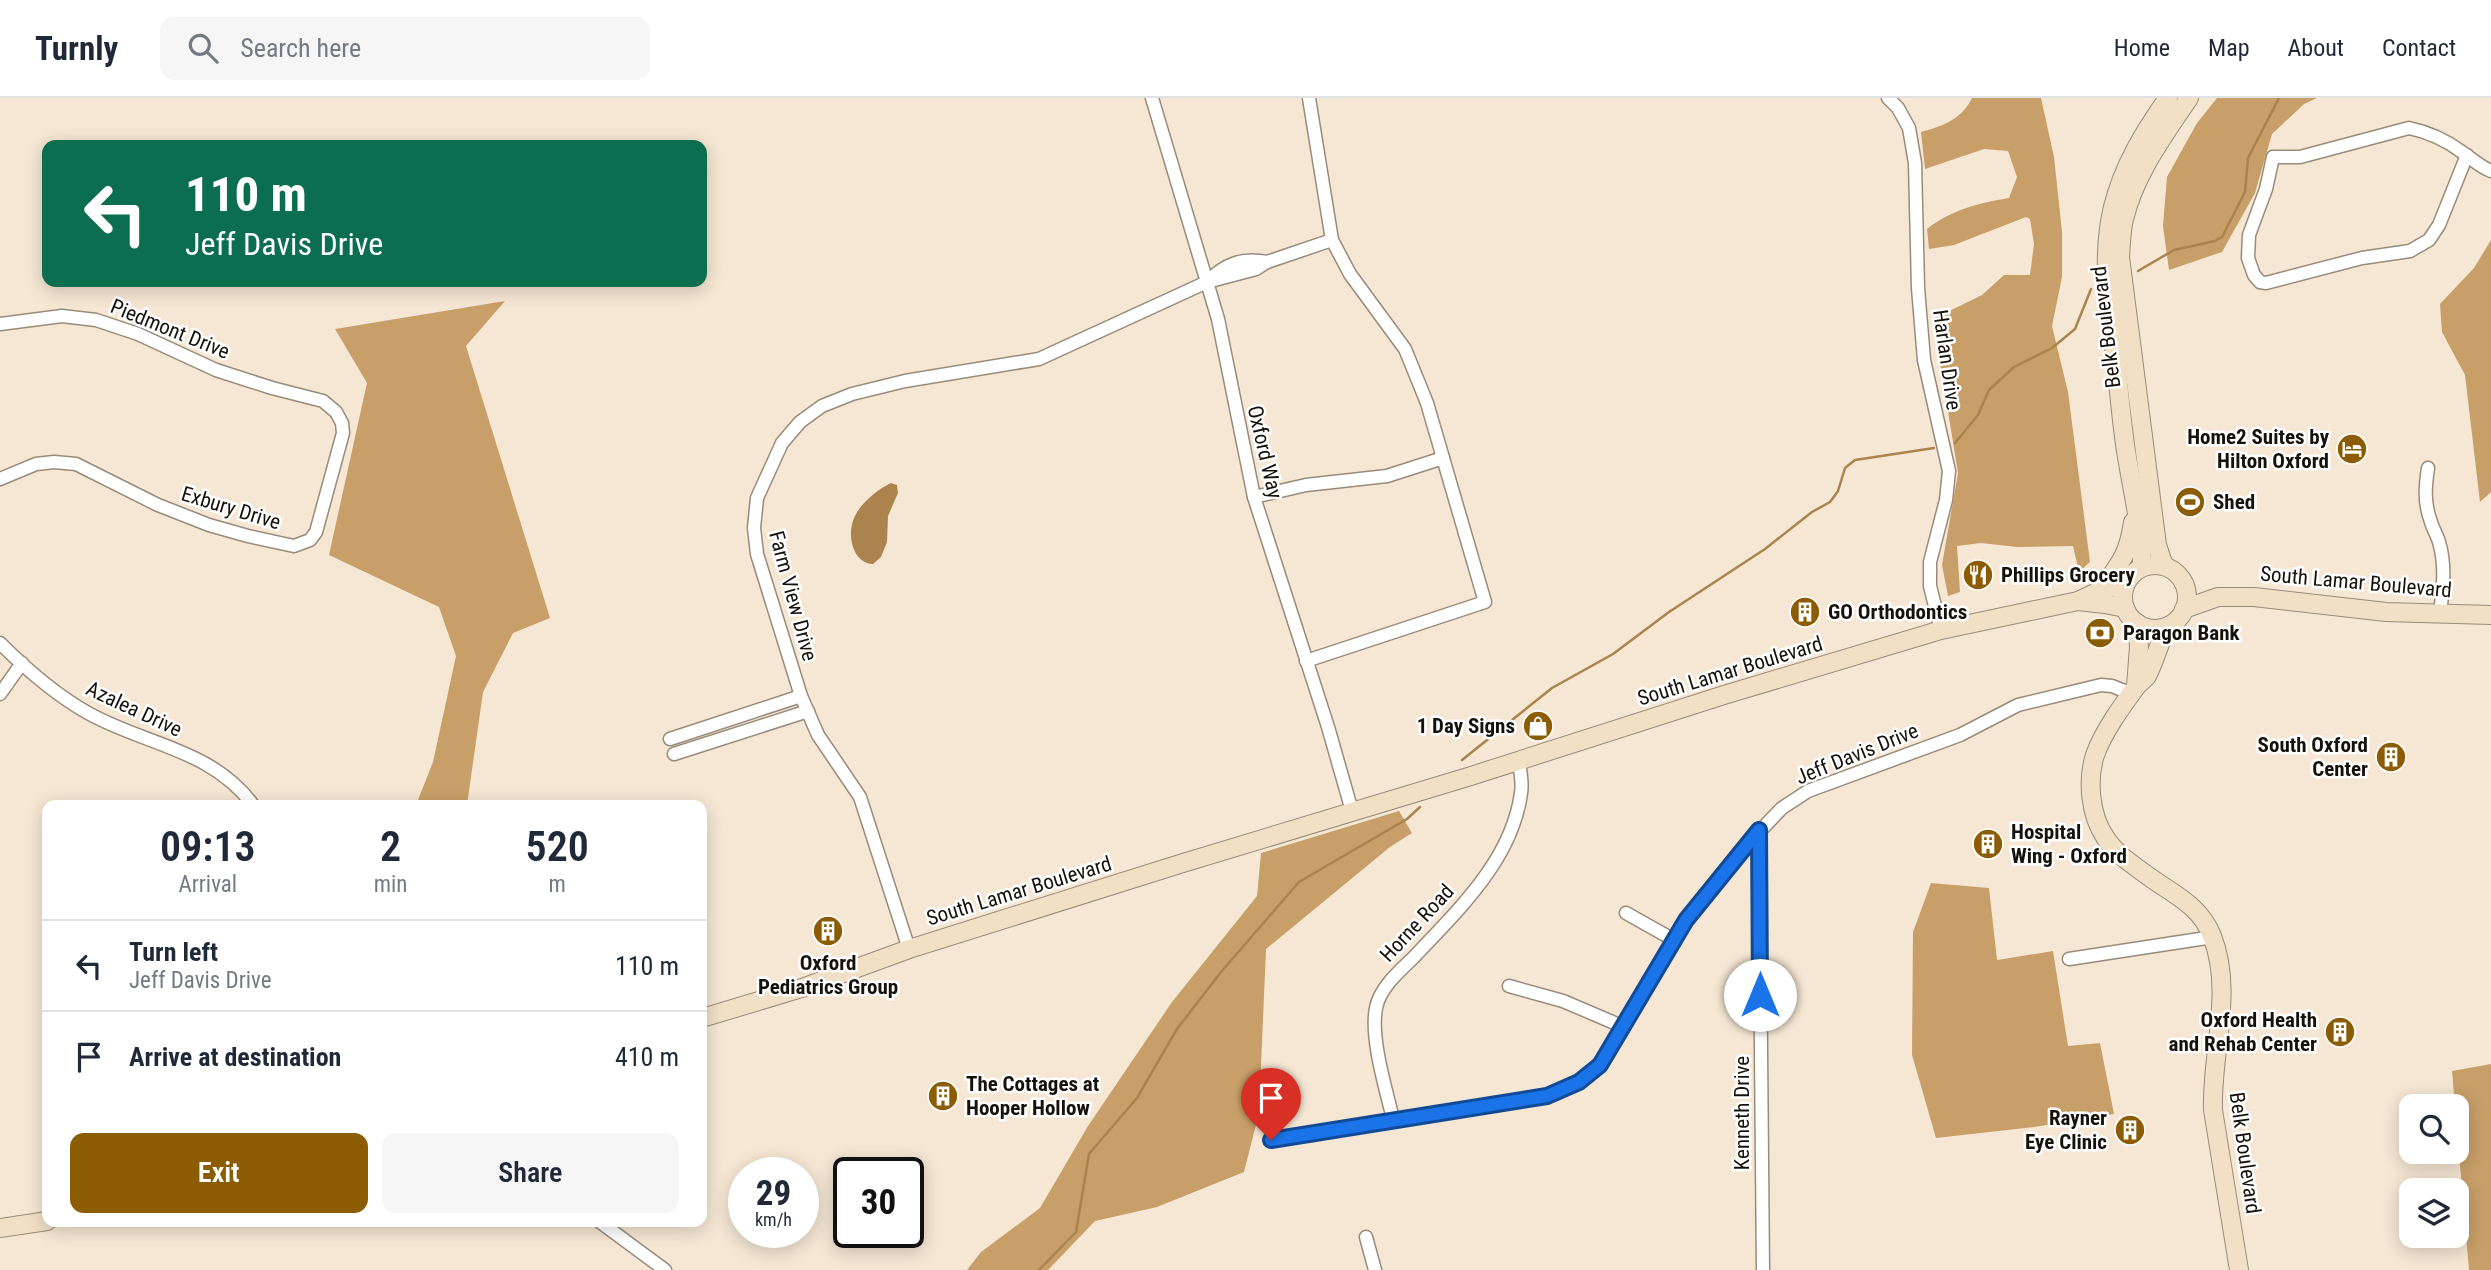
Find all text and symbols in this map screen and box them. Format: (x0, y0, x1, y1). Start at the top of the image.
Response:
search box (160, 17, 650, 80)
text: Turnly (35, 29, 118, 68)
icon: search (184, 29, 222, 67)
text: Search here (240, 33, 361, 63)
text: Home (2114, 34, 2170, 62)
text: Map (2208, 34, 2250, 62)
text: About (2288, 34, 2344, 62)
text: Contact (2382, 34, 2456, 62)
text: 110 m (185, 166, 307, 223)
icon: left (70, 168, 161, 259)
text: Jeff Davis Drive (185, 225, 383, 263)
street label: Belk Boulevard (2087, 265, 2125, 389)
street label: Piedmont Drive (107, 294, 233, 364)
street label: Harlan Drive (1928, 308, 1966, 412)
street label: Oxford Way (1243, 403, 1287, 501)
place label: Home2 Suites by Hilton Oxford (2187, 425, 2330, 473)
hotel icon: Home2 Suites by Hilton Oxford (2335, 432, 2369, 466)
street label: Exbury Drive (179, 482, 284, 534)
sports icon: Shed (2173, 485, 2207, 519)
place label: Shed (2213, 490, 2255, 514)
street label: Farm View Drive (764, 528, 822, 664)
restaurant icon: Phillips Grocery (1961, 558, 1995, 592)
street label: South Lamar Boulevard (2259, 562, 2453, 602)
place label: Phillips Grocery (2001, 563, 2135, 587)
building icon: GO Orthodontics (1788, 595, 1822, 629)
place label: GO Orthodontics (1828, 600, 1967, 624)
bank icon: Paragon Bank (2083, 616, 2117, 650)
place label: Paragon Bank (2123, 621, 2240, 645)
street label: South Lamar Boulevard (1635, 631, 1825, 711)
street label: Azalea Drive (82, 676, 186, 742)
shop icon: 1 Day Signs (1521, 709, 1555, 743)
place label: 1 Day Signs (1417, 714, 1515, 738)
street label: Jeff Davis Drive (1792, 718, 1922, 789)
place label: South Oxford Center (2258, 733, 2368, 781)
building icon: South Oxford Center (2374, 740, 2408, 774)
place label: Hospital Wing - Oxford (2011, 820, 2127, 868)
text: 09:13 (160, 822, 256, 871)
text: 2 (380, 822, 401, 871)
text: 520 (526, 822, 589, 871)
building icon: Hospital Wing - Oxford (1971, 827, 2005, 861)
street label: South Lamar Boulevard (924, 851, 1114, 931)
text: Arrival (179, 871, 237, 898)
text: min (374, 871, 407, 898)
text: m (549, 871, 566, 898)
street label: Horne Road (1375, 879, 1459, 967)
building icon: Oxford Pediatrics Group (811, 914, 845, 948)
text: Turn left (129, 937, 218, 967)
icon: left (70, 947, 108, 985)
text: 110 m (615, 951, 679, 981)
place label: Oxford Pediatrics Group (758, 951, 898, 999)
position arrow (1723, 958, 1797, 1032)
text: Jeff Davis Drive (129, 967, 271, 994)
place label: Oxford Health and Rehab Center (2169, 1008, 2317, 1056)
building icon: Oxford Health and Rehab Center (2323, 1015, 2357, 1049)
icon: arrive (70, 1038, 108, 1076)
text: Arrive at destination (129, 1042, 341, 1072)
text: 410 m (615, 1042, 679, 1072)
street label: Kenneth Drive (1730, 1056, 1754, 1170)
pin (1241, 1068, 1301, 1140)
place label: The Cottages at Hooper Hollow (966, 1072, 1099, 1120)
building icon: The Cottages at Hooper Hollow (926, 1079, 960, 1113)
icon: arrive (1252, 1079, 1290, 1117)
street label: Belk Boulevard (2225, 1091, 2265, 1215)
map controls (2399, 1094, 2469, 1248)
button: search (2399, 1094, 2469, 1164)
place label: Rayner Eye Clinic (2025, 1106, 2107, 1154)
building icon: Rayner Eye Clinic (2113, 1113, 2147, 1147)
button: Exit (70, 1133, 368, 1213)
button: Share (382, 1133, 679, 1213)
speed limit sign: 30 (833, 1157, 924, 1248)
text: 29 (756, 1173, 791, 1214)
button: layers (2399, 1178, 2469, 1248)
text: km/h (755, 1209, 792, 1230)

